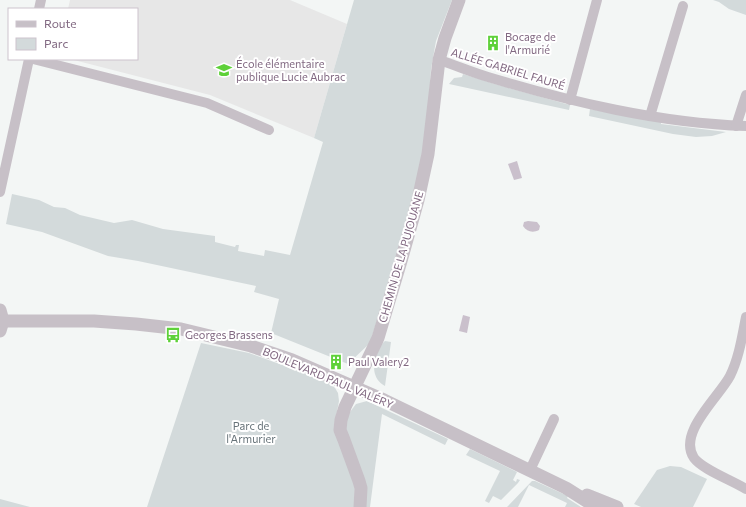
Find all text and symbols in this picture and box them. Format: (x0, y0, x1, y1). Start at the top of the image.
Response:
legend (8, 8, 138, 60)
text: Route (44, 16, 77, 30)
place label: Bocage de l'Armurié (505, 30, 556, 56)
building icon: Bocage de l'Armurié (484, 34, 502, 52)
text: Parc (44, 36, 68, 50)
street label: ALLÉE GABRIEL FAURÉ (450, 44, 567, 92)
place label: École élémentaire publique Lucie Aubrac (236, 56, 346, 83)
school or university icon: École élémentaire publique Lucie Aubrac (215, 61, 233, 79)
street label: CHEMIN DE LA PUJOUANE (375, 190, 427, 324)
bus stop icon: Georges Brassens (164, 326, 182, 344)
place label: Georges Brassens (185, 328, 273, 341)
street label: BOULEVARD PAUL VALÉRY (261, 343, 396, 411)
building icon: Paul Valery2 (327, 353, 345, 371)
place label: Paul Valery2 (348, 355, 409, 368)
park label: Parc de l'Armurier (226, 419, 276, 445)

